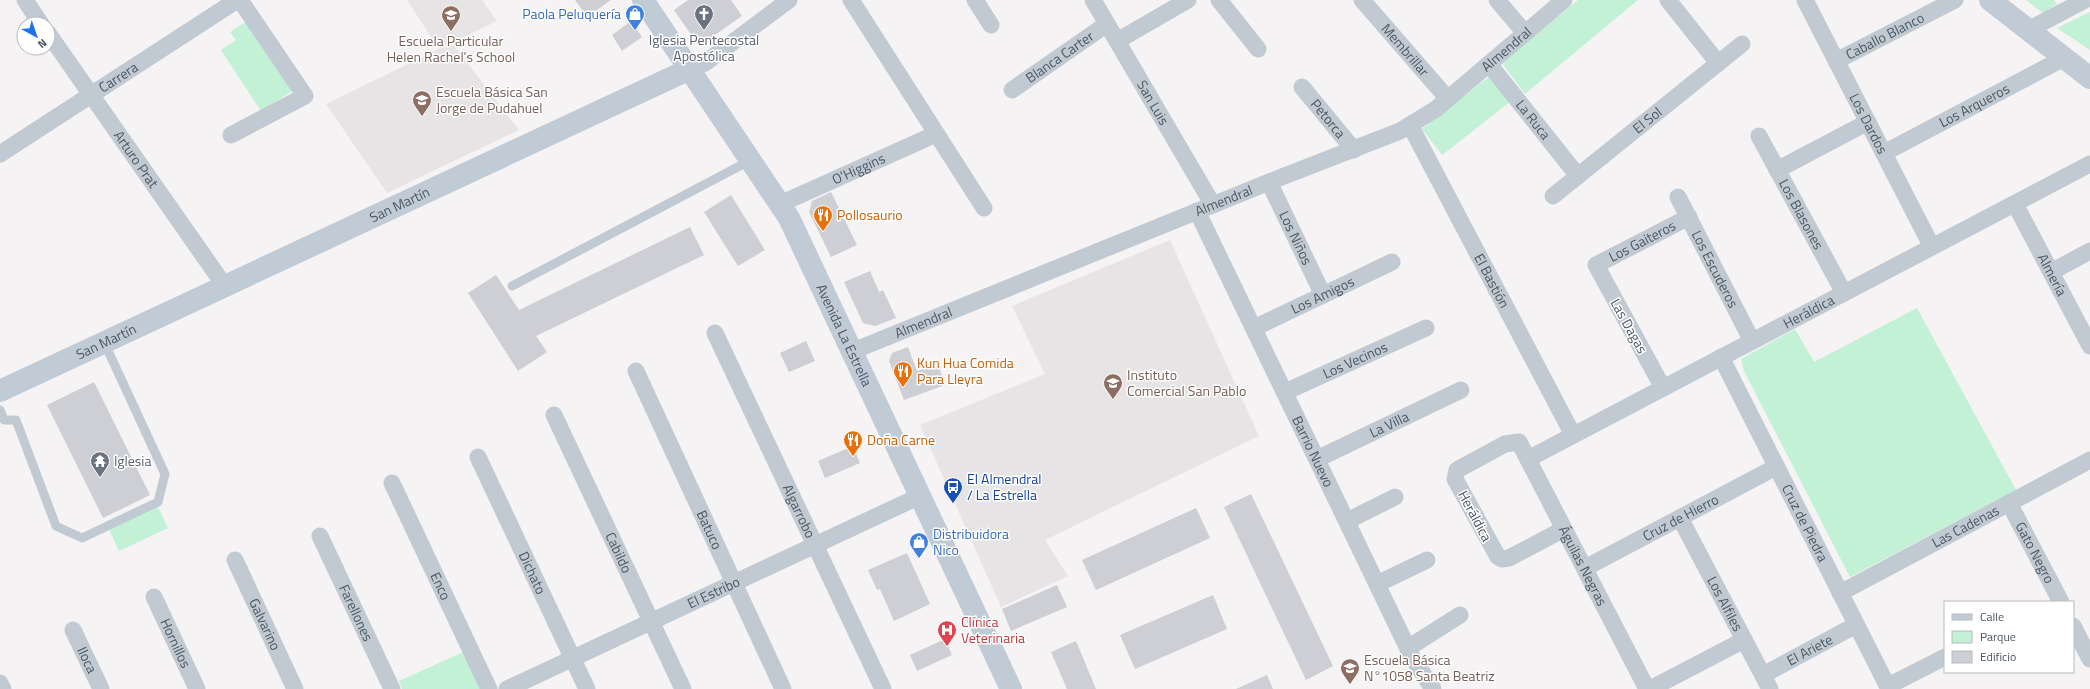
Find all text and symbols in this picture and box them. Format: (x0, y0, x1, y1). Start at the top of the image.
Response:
place label: Paola Peluquería (522, 3, 621, 24)
shop icon: Paola Peluquería (624, 3, 646, 31)
church icon: Iglesia Pentecostal Apostólica (693, 3, 715, 31)
school or university icon: Escuela Particular Helen Rachel's School (440, 4, 462, 32)
street label: Caballo Blanco (1842, 7, 1928, 64)
north arrow (16, 16, 56, 56)
street label: Membrillar (1377, 18, 1435, 81)
street label: Almendral (1476, 21, 1536, 76)
street label: Blanca Carter (1021, 25, 1098, 88)
place label: Iglesia Pentecostal Apostólica (649, 29, 759, 66)
place label: Escuela Particular Helen Rachel's School (387, 30, 515, 67)
text: N (34, 35, 50, 52)
street label: Carrera (94, 56, 142, 97)
street label: San Luis (1132, 76, 1175, 129)
street label: Los Arqueros (1935, 78, 2013, 132)
place label: Escuela Básica San Jorge de Pudahuel (436, 81, 548, 118)
school or university icon: Escuela Básica San Jorge de Pudahuel (411, 89, 433, 117)
street label: Los Dardos (1845, 89, 1893, 157)
street label: Petorca (1306, 94, 1351, 143)
street label: La Ruca (1511, 95, 1556, 144)
street label: El Sol (1628, 101, 1666, 138)
street label: Arturo Prat (109, 126, 164, 192)
street label: O'Higgins (828, 147, 888, 189)
street label: Los Blasones (1774, 175, 1830, 253)
street label: Almendral (1191, 179, 1255, 221)
street label: San Martín (366, 181, 433, 227)
restaurant icon: Pollosaurio (812, 204, 834, 232)
place label: Pollosaurio (837, 204, 903, 225)
street label: Los Niños (1274, 207, 1318, 268)
street label: Los Gaiteros (1605, 215, 1679, 267)
street label: Los Escuderos (1687, 226, 1744, 311)
street label: El Bastión (1469, 249, 1515, 312)
street label: Almería (2033, 250, 2073, 299)
street label: Los Amigos (1287, 271, 1358, 319)
street label: Avenida La Estrella (812, 280, 878, 390)
street label: Heráldica (1779, 289, 1838, 333)
street label: Las Dagas (1606, 294, 1653, 357)
street label: Almendral (891, 301, 955, 343)
street label: San Martín (72, 318, 139, 364)
street label: Los Vecinos (1319, 336, 1391, 384)
place label: Kun Hua Comida Para Lleyra (917, 352, 1014, 389)
restaurant icon: Kun Hua Comida Para Lleyra (892, 360, 914, 388)
place label: Instituto Comercial San Pablo (1127, 364, 1246, 401)
school or university icon: Instituto Comercial San Pablo (1102, 372, 1124, 400)
street label: La Villa (1366, 406, 1412, 442)
street label: Barrio Nuevo (1287, 412, 1340, 490)
restaurant icon: Doña Carne (842, 429, 864, 457)
place label: Doña Carne (867, 429, 935, 450)
temple icon: Iglesia (89, 450, 111, 478)
place label: Iglesia (114, 450, 151, 471)
place label: El Almendral / La Estrella (967, 468, 1041, 505)
bus stop icon: El Almendral / La Estrella (942, 476, 964, 504)
street label: Algarrobo (778, 480, 821, 541)
street label: Cruz de Piedra (1777, 480, 1834, 565)
street label: Heráldica (1453, 486, 1498, 545)
street label: Cruz de Hierro (1638, 488, 1722, 546)
street label: Las Cadenas (1928, 499, 2003, 552)
street label: Batuco (692, 506, 728, 553)
street label: Gato Negro (2011, 518, 2060, 587)
street label: Águilas Negras (1554, 522, 1613, 609)
place label: Distribuidora Nico (933, 523, 1009, 560)
street label: Cabildo (601, 528, 638, 576)
shop icon: Distribuidora Nico (908, 531, 930, 559)
street label: Dichato (514, 548, 552, 598)
street label: Enco (425, 568, 457, 603)
street label: El Estribo (684, 571, 743, 613)
street label: Los Alfiles (1702, 572, 1749, 635)
street label: Farellones (334, 581, 379, 645)
street label: Galvarino (244, 595, 287, 654)
legend (1944, 601, 2074, 673)
text: Calle (1980, 607, 2004, 626)
place label: Clínica Veterinaria (961, 611, 1025, 648)
street label: Hornillos (155, 615, 197, 671)
hospital icon: Clínica Veterinaria (936, 619, 958, 647)
text: Parque (1980, 627, 2016, 646)
street label: El Ariete (1783, 629, 1836, 670)
street label: Iloca (72, 643, 103, 676)
text: Edificio (1980, 647, 2016, 666)
place label: Escuela Básica N°1058 Santa Beatriz (1364, 649, 1495, 686)
school or university icon: Escuela Básica N°1058 Santa Beatriz (1339, 657, 1361, 685)

